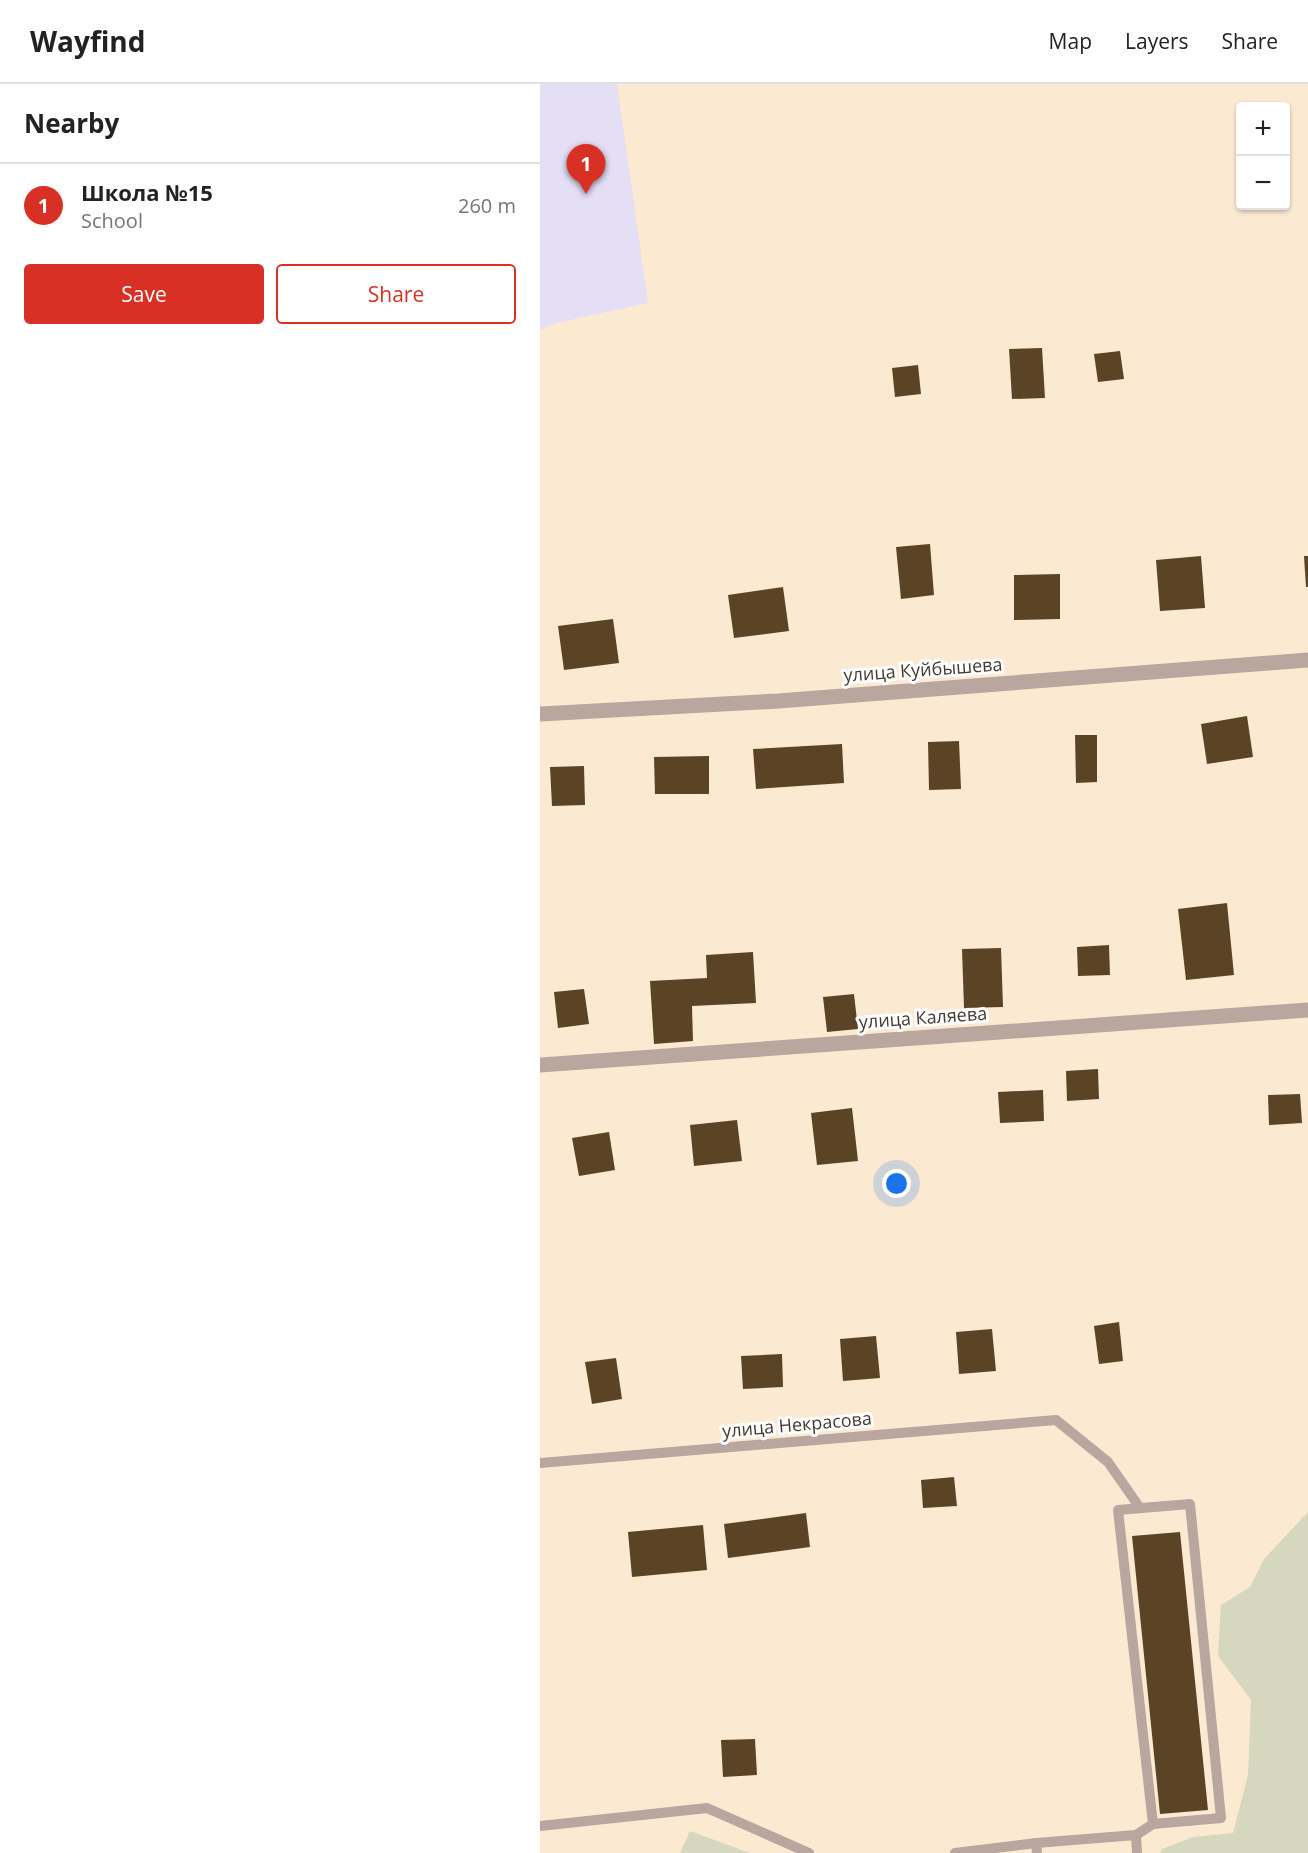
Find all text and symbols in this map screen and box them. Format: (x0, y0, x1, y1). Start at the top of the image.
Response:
text: Wayfind (30, 22, 145, 60)
text: Map (1049, 27, 1092, 55)
text: Layers (1125, 27, 1189, 55)
text: Share (1222, 27, 1278, 55)
map controls (1236, 102, 1290, 210)
button: + (1236, 102, 1290, 156)
text: Nearby (24, 105, 119, 141)
pin: 1 (566, 144, 606, 194)
button: − (1236, 156, 1290, 210)
text: Школа №15 (81, 177, 213, 207)
text: 1 (38, 192, 49, 219)
text: 260 m (458, 192, 516, 219)
text: School (81, 207, 143, 234)
button: Save (24, 264, 264, 324)
button: Share (276, 264, 516, 324)
street label: улица Куйбышева (843, 651, 1003, 687)
street label: улица Каляева (858, 1001, 988, 1033)
your location (882, 1169, 911, 1198)
street label: улица Некрасова (721, 1406, 873, 1443)

